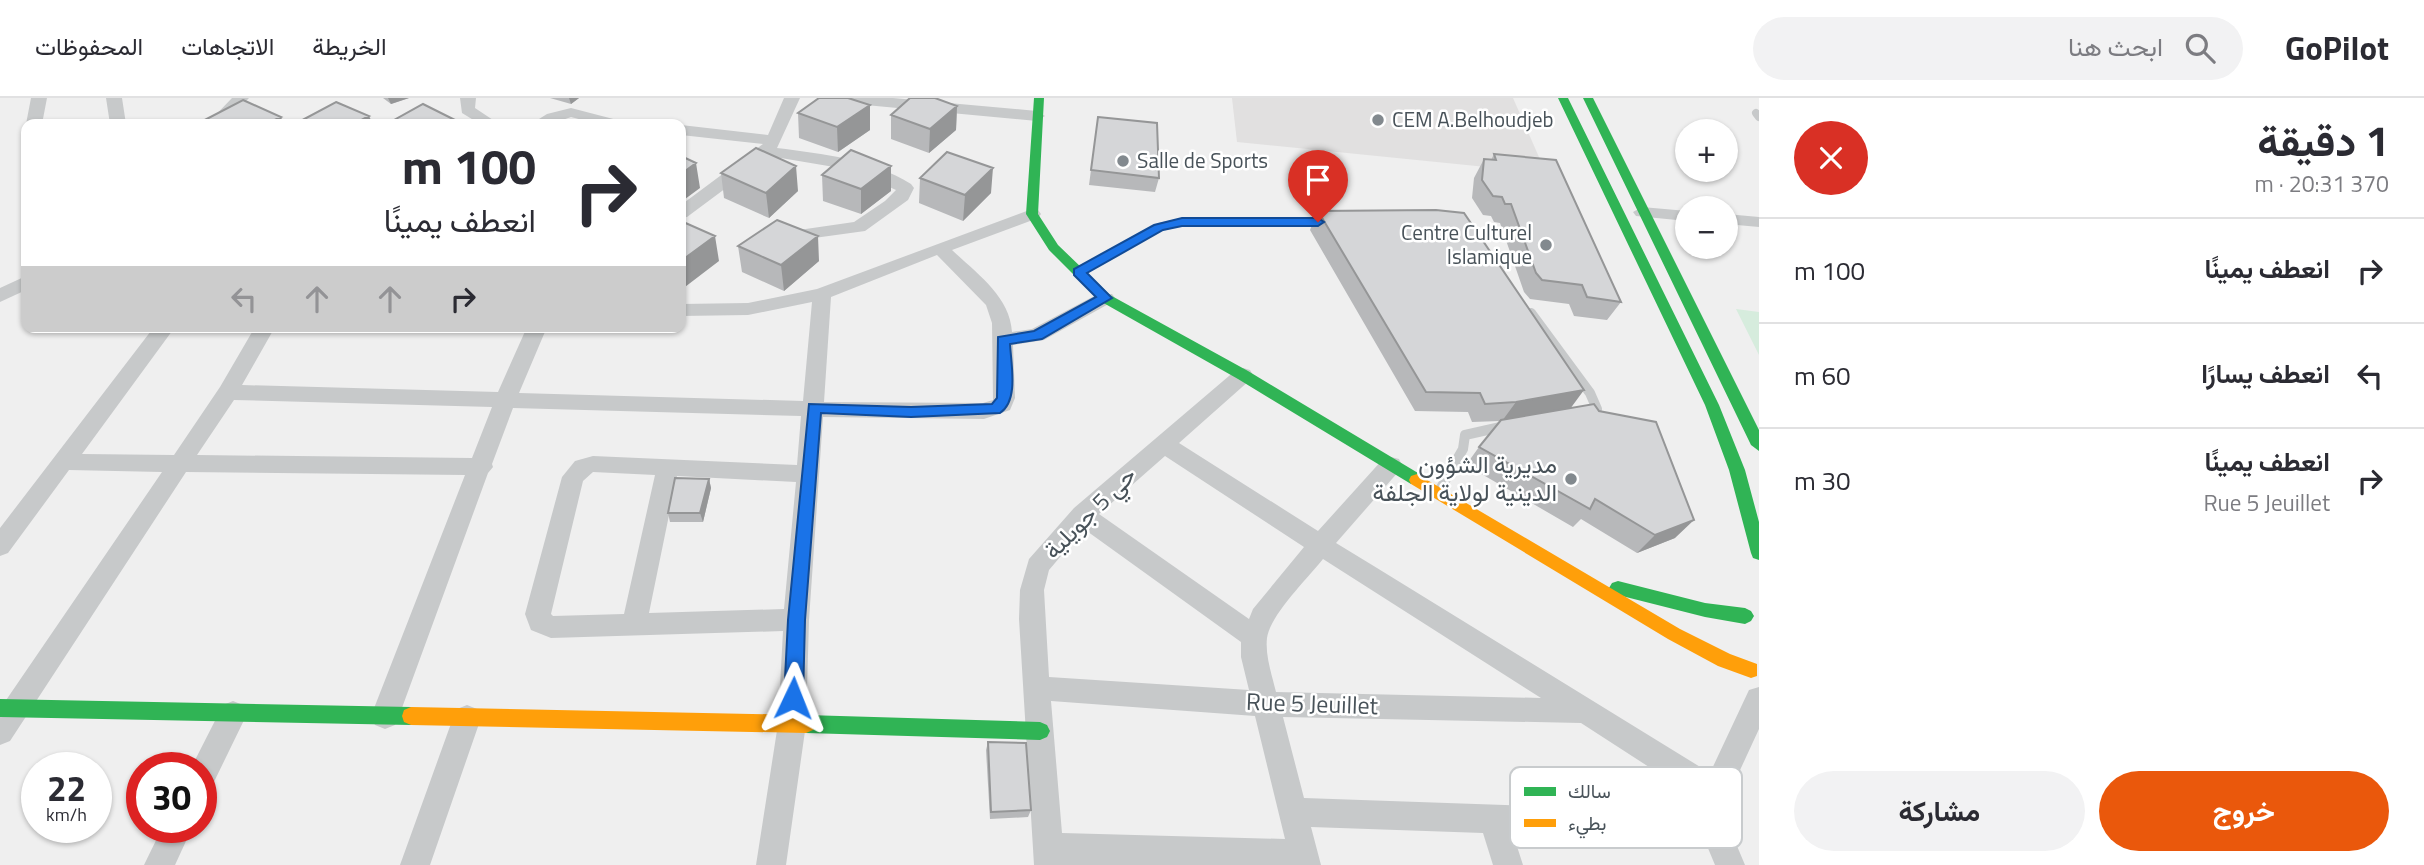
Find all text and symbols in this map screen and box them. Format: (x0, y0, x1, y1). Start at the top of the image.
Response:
search box (1753, 17, 2243, 80)
text: GoPilot (2285, 23, 2389, 73)
text: ابحث هنا (2068, 27, 2163, 66)
text: المحفوظات (35, 28, 143, 64)
text: الاتجاهات (181, 28, 274, 64)
text: الخريطة (312, 28, 387, 64)
icon: search (2181, 29, 2219, 67)
place label: CEM A.Belhoudjeb (1392, 103, 1554, 135)
text: 1 دقيقة (2257, 108, 2389, 172)
marker: CEM A.Belhoudjeb (1370, 112, 1386, 128)
map controls (1675, 119, 1738, 259)
button: + (1675, 119, 1738, 182)
button: close (1794, 121, 1868, 195)
text: 100 m (402, 128, 536, 203)
place label: Salle de Sports (1137, 144, 1268, 176)
icon: right (560, 147, 651, 238)
pin (1288, 150, 1348, 222)
marker: Salle de Sports (1115, 153, 1131, 169)
icon: arrive (1299, 161, 1337, 199)
text: 370 m · 20:31 (2254, 166, 2389, 201)
text: انعطف يمينًا (384, 196, 536, 244)
button: − (1675, 196, 1738, 259)
place label: Centre Culturel Islamique (1401, 216, 1532, 272)
marker: Centre Culturel Islamique (1538, 237, 1554, 253)
text: انعطف يمينًا (2204, 249, 2330, 288)
text: 100 m (1794, 251, 1865, 290)
icon: right (2351, 252, 2389, 290)
icon: left (225, 280, 263, 318)
icon: ahead (298, 280, 336, 318)
icon: ahead (371, 280, 409, 318)
icon: right (444, 280, 482, 318)
text: انعطف يسارًا (2201, 354, 2330, 393)
text: 60 m (1794, 356, 1851, 395)
icon: left (2351, 357, 2389, 395)
text: انعطف يمينًا (2204, 442, 2330, 481)
place label: مديرية الشؤون الدينية لولاية الجلفة (1372, 446, 1557, 510)
street label: حي 5 جويلية (1035, 458, 1145, 568)
text: 30 m (1794, 461, 1851, 500)
icon: right (2351, 462, 2389, 500)
marker: مديرية الشؤون الدينية لولاية الجلفة (1563, 471, 1579, 487)
text: Rue 5 Jeuillet (2203, 485, 2330, 520)
position arrow (756, 661, 830, 735)
street label: Rue 5 Jeuillet (1245, 683, 1379, 723)
speed limit sign: 30 (126, 752, 217, 843)
text: 22 (47, 761, 86, 815)
legend (1510, 767, 1742, 848)
button: مشاركة (1794, 771, 2085, 851)
button: خروج (2099, 771, 2389, 851)
text: سالك (1568, 776, 1611, 805)
text: km/h (46, 801, 87, 828)
text: بطيء (1568, 808, 1606, 839)

